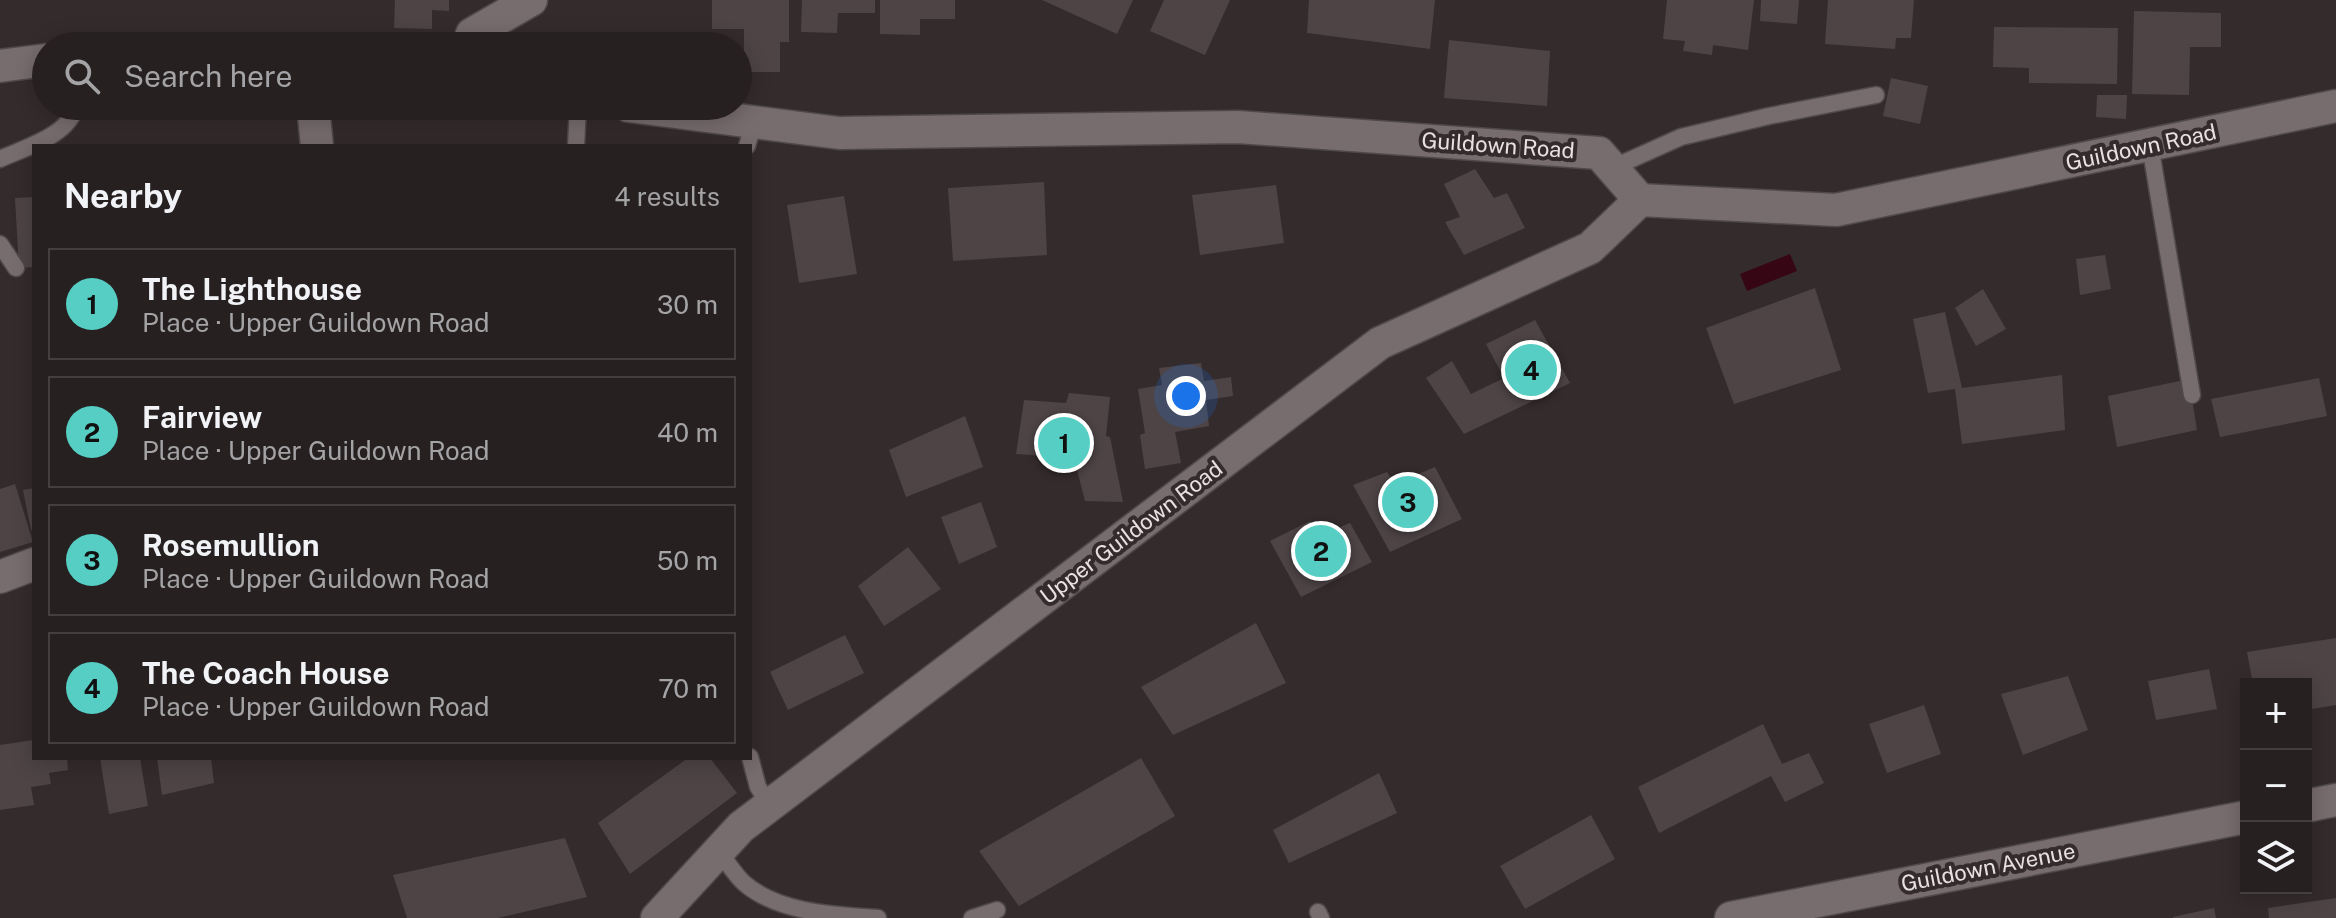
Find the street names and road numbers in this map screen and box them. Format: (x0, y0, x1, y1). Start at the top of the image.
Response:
street label: Guildown Road (2063, 118, 2219, 176)
street label: Guildown Road (1421, 127, 1575, 163)
street label: Upper Guildown Road (1035, 455, 1227, 609)
street label: Guildown Avenue (1899, 837, 2077, 897)

